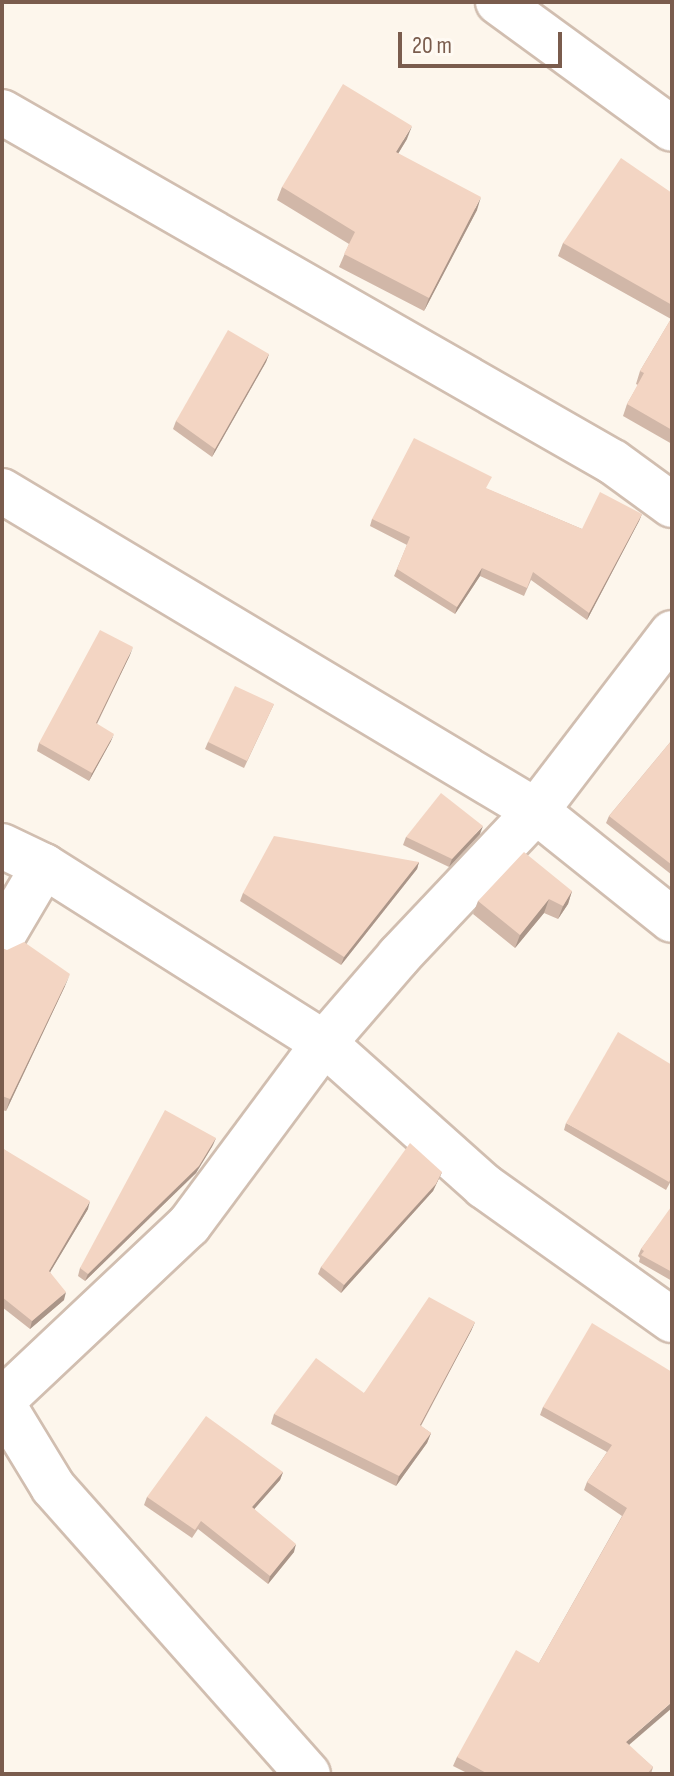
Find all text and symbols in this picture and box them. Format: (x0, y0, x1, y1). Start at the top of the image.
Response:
scale bar (402, 16, 566, 66)
text: 20 m (412, 31, 452, 60)

